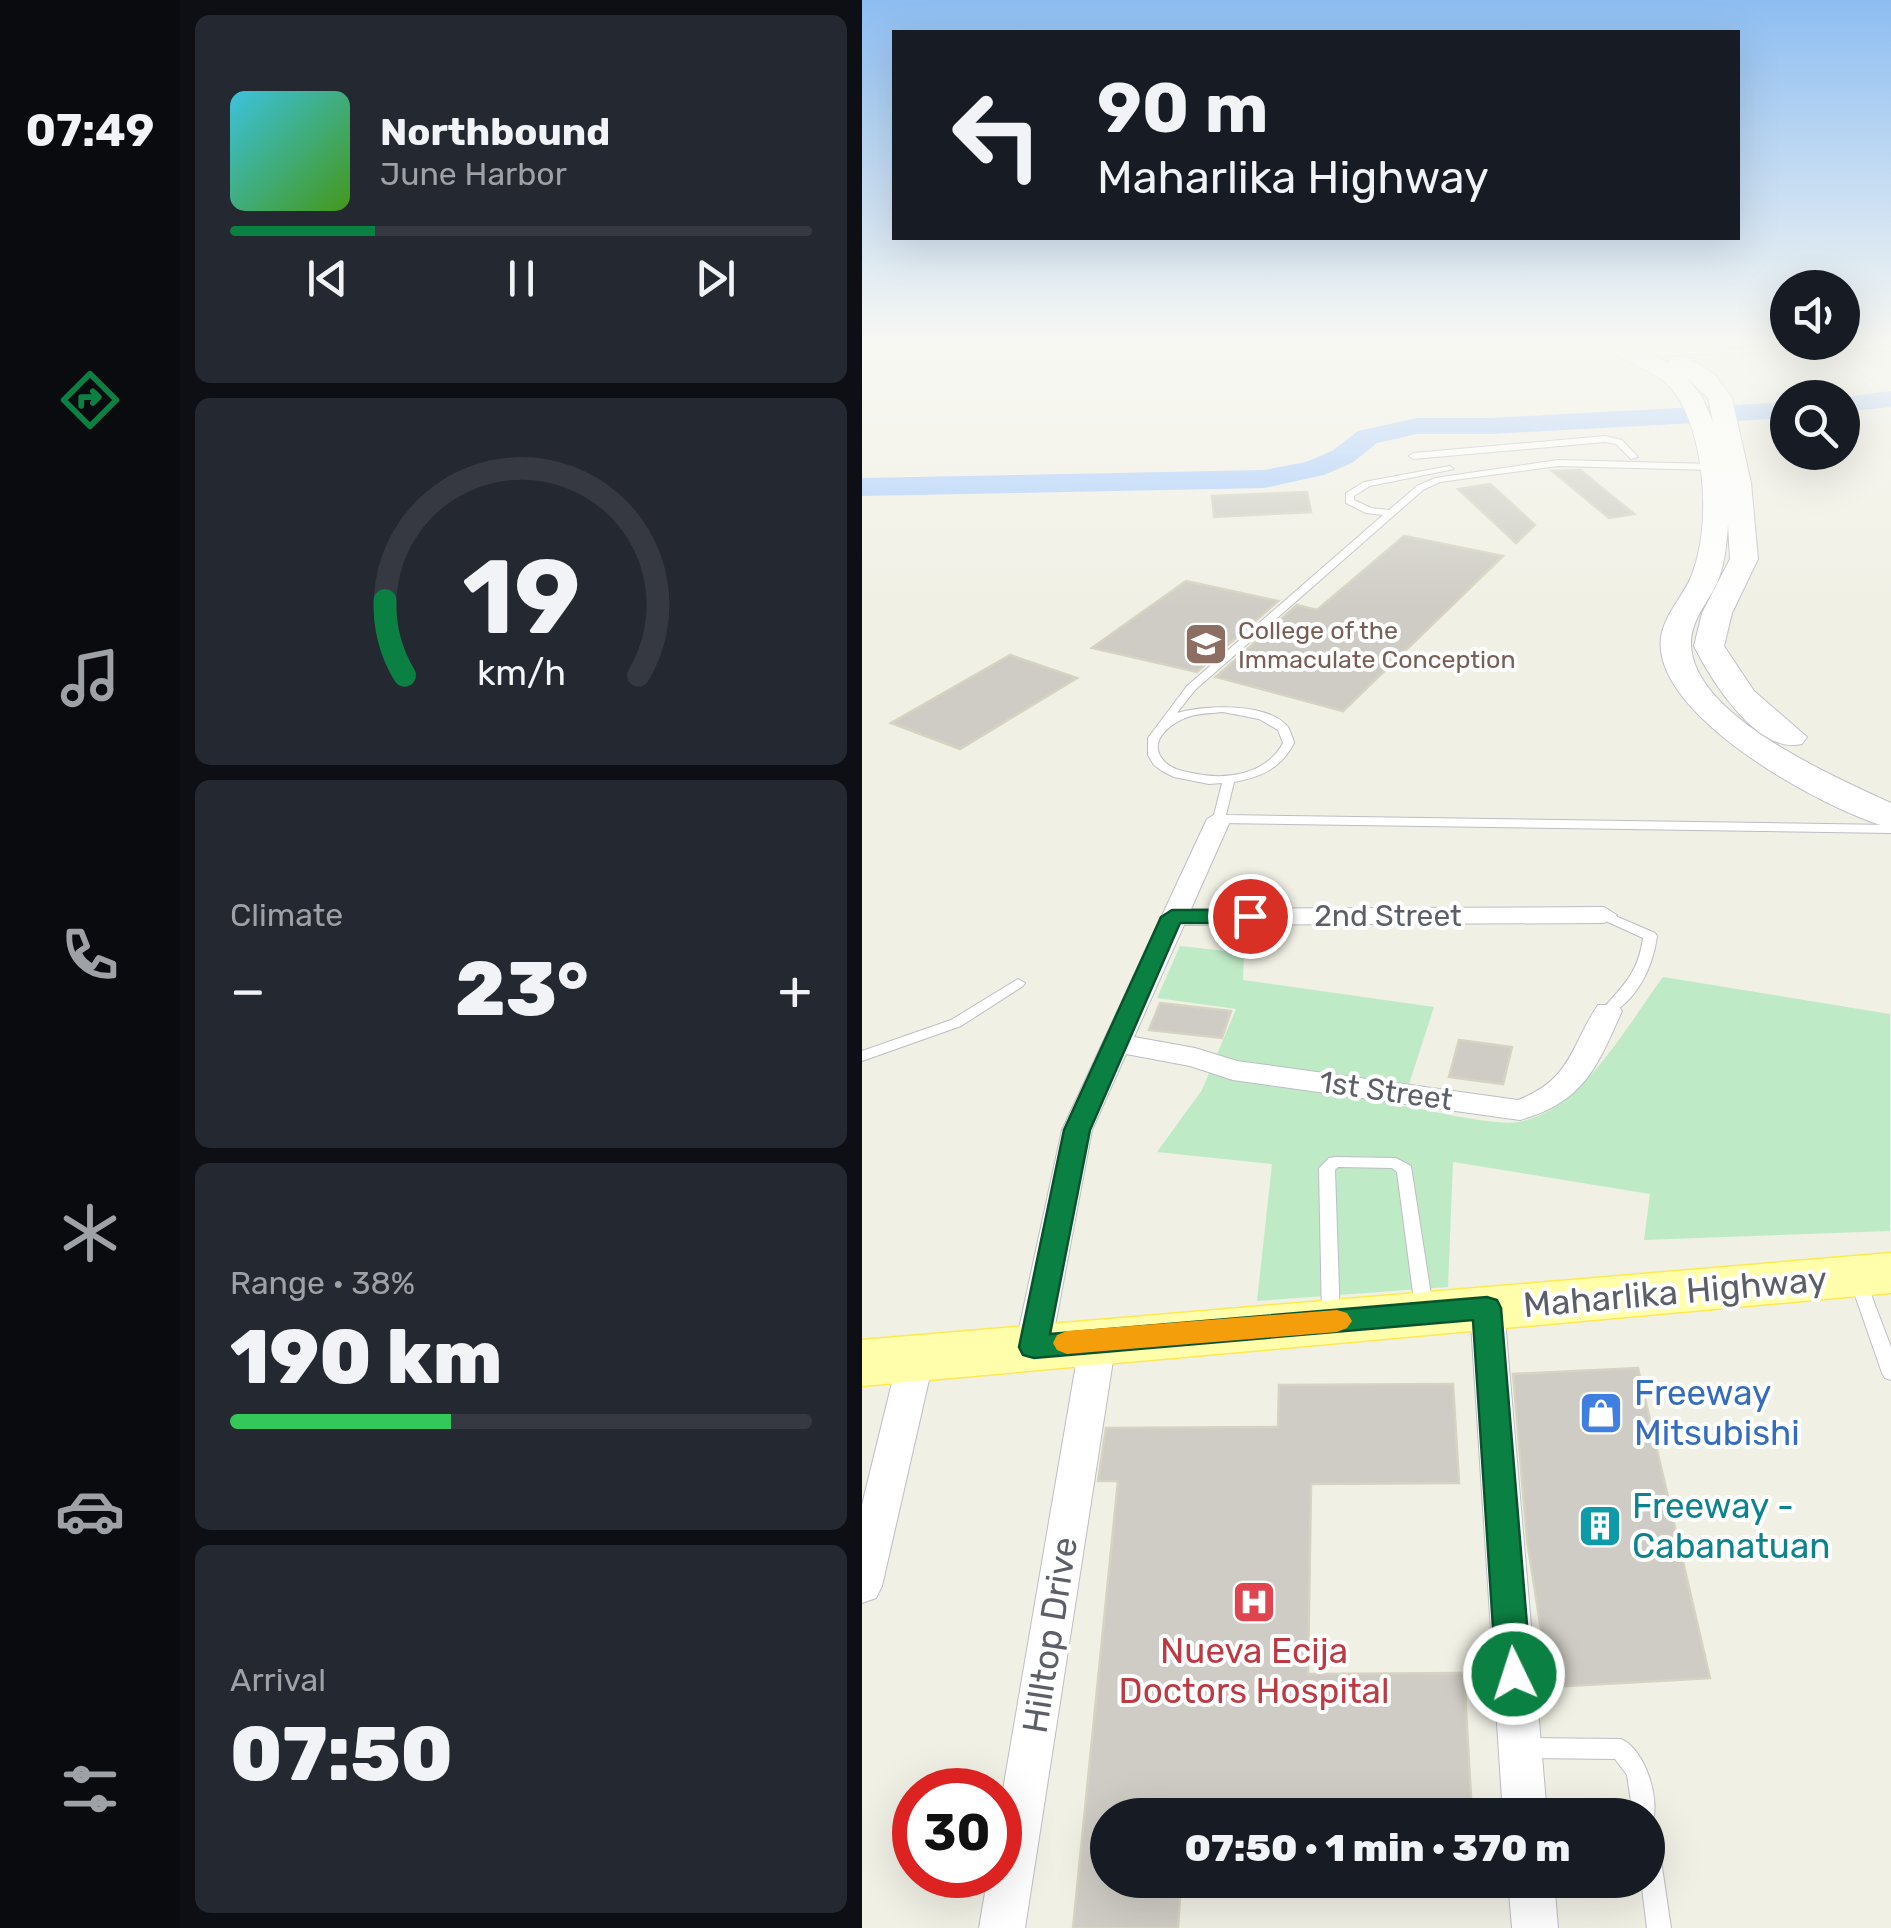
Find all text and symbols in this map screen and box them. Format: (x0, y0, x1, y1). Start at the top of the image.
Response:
text: 90 m (1097, 67, 1269, 150)
icon: left (932, 70, 1062, 200)
text: 07:49 (26, 104, 154, 157)
text: Northbound (380, 109, 610, 155)
text: Maharlika Highway (1097, 151, 1489, 204)
text: June Harbor (380, 155, 567, 193)
icon: previous (300, 251, 355, 306)
icon: pause (494, 251, 549, 306)
icon: next (688, 251, 743, 306)
map controls (1770, 270, 1860, 470)
button: sound (1770, 270, 1860, 360)
icon: directions (55, 365, 125, 435)
button: search (1770, 380, 1860, 470)
text: 19 (462, 536, 580, 659)
place label: College of the Immaculate Conception (1238, 616, 1516, 674)
school or university icon: College of the Immaculate Conception (1183, 621, 1229, 667)
icon: music (55, 643, 125, 713)
text: km/h (476, 652, 566, 694)
pin (1208, 874, 1293, 959)
icon: arrive (1223, 889, 1278, 944)
text: Climate (230, 896, 343, 934)
street label: 2nd Street (1314, 898, 1462, 934)
icon: phone (55, 920, 125, 990)
text: 23° (455, 945, 589, 1034)
text: − (230, 958, 266, 1023)
text: + (778, 958, 812, 1023)
street label: 1st Street (1317, 1064, 1455, 1118)
icon: climate (55, 1198, 125, 1268)
street label: Maharlika Highway (1521, 1258, 1829, 1326)
text: Range · 38% (230, 1264, 415, 1302)
text: 190 km (230, 1313, 502, 1402)
place label: Freeway Mitsubishi (1634, 1372, 1800, 1454)
shop icon: Freeway Mitsubishi (1578, 1390, 1624, 1436)
icon: car (55, 1476, 125, 1546)
place label: Freeway - Cabanatuan (1632, 1485, 1830, 1567)
building icon: Freeway - Cabanatuan (1577, 1503, 1623, 1549)
street label: Hilltop Drive (1014, 1534, 1086, 1736)
hospital icon: Nueva Ecija Doctors Hospital (1231, 1579, 1277, 1625)
position arrow (1462, 1622, 1566, 1726)
place label: Nueva Ecija Doctors Hospital (1119, 1630, 1389, 1712)
text: Arrival (230, 1661, 326, 1699)
text: 07:50 (230, 1710, 453, 1799)
icon: filters (55, 1754, 125, 1824)
speed limit sign: 30 (892, 1768, 1022, 1898)
text: 07:50 · 1 min · 370 m (1185, 1825, 1570, 1871)

